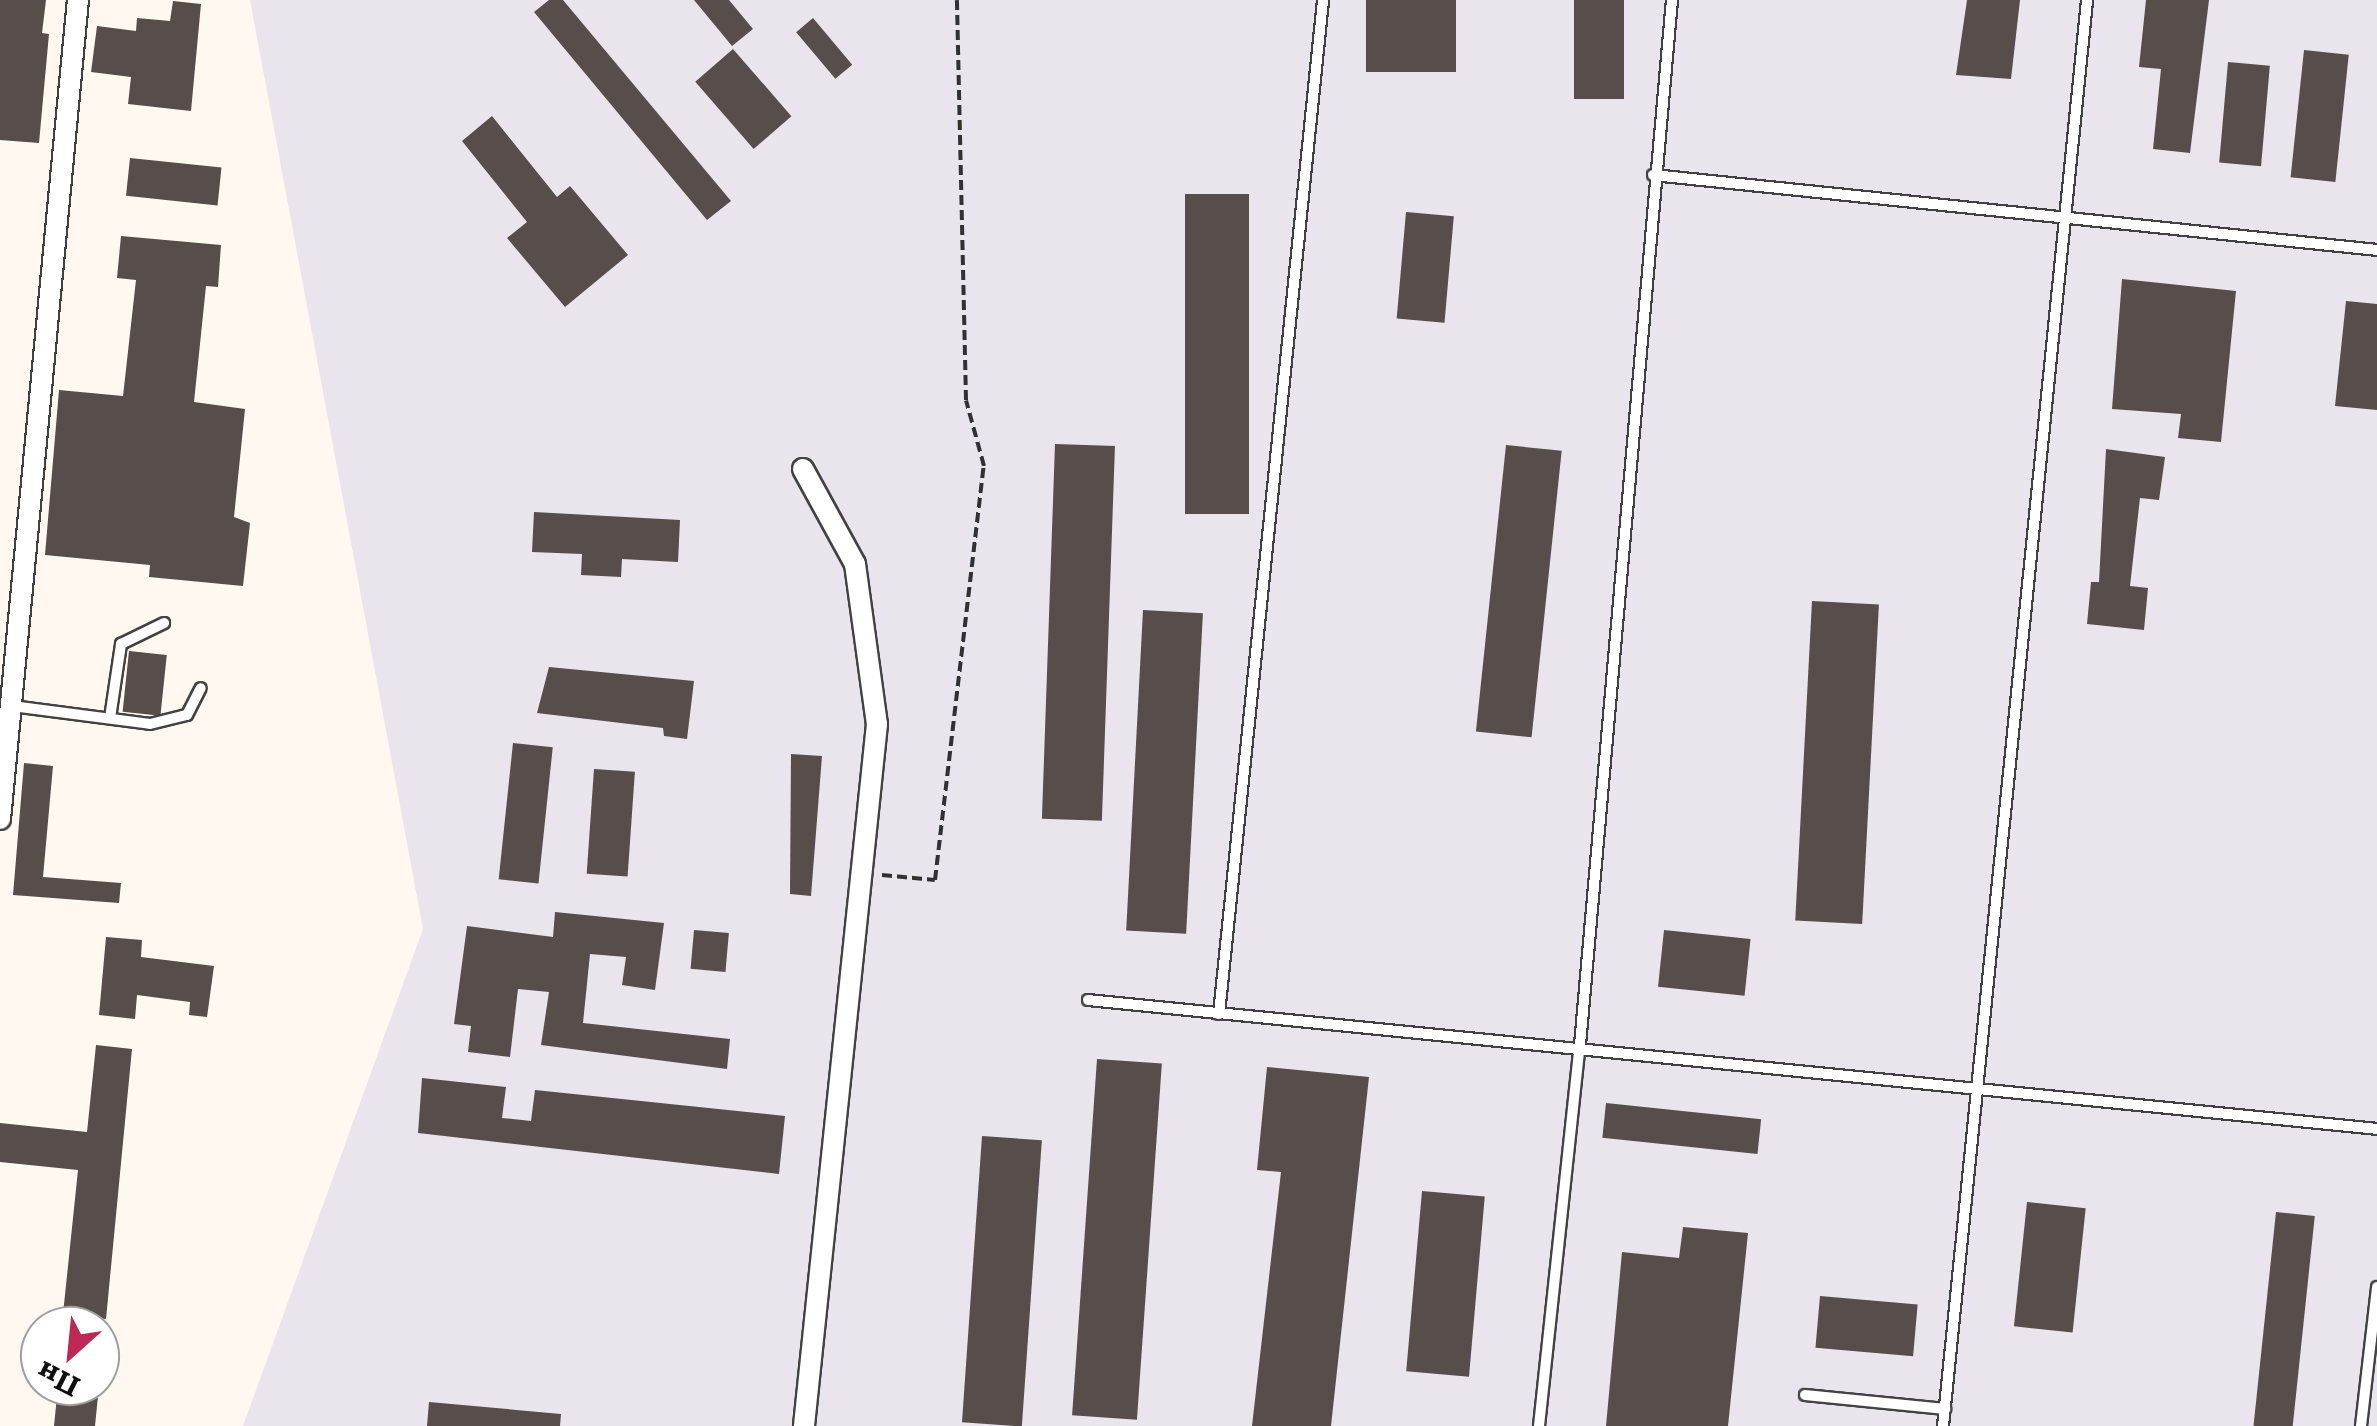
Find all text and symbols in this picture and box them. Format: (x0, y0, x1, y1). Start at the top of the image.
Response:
north arrow (20, 1306, 120, 1406)
text: Пн (28, 1352, 86, 1410)

